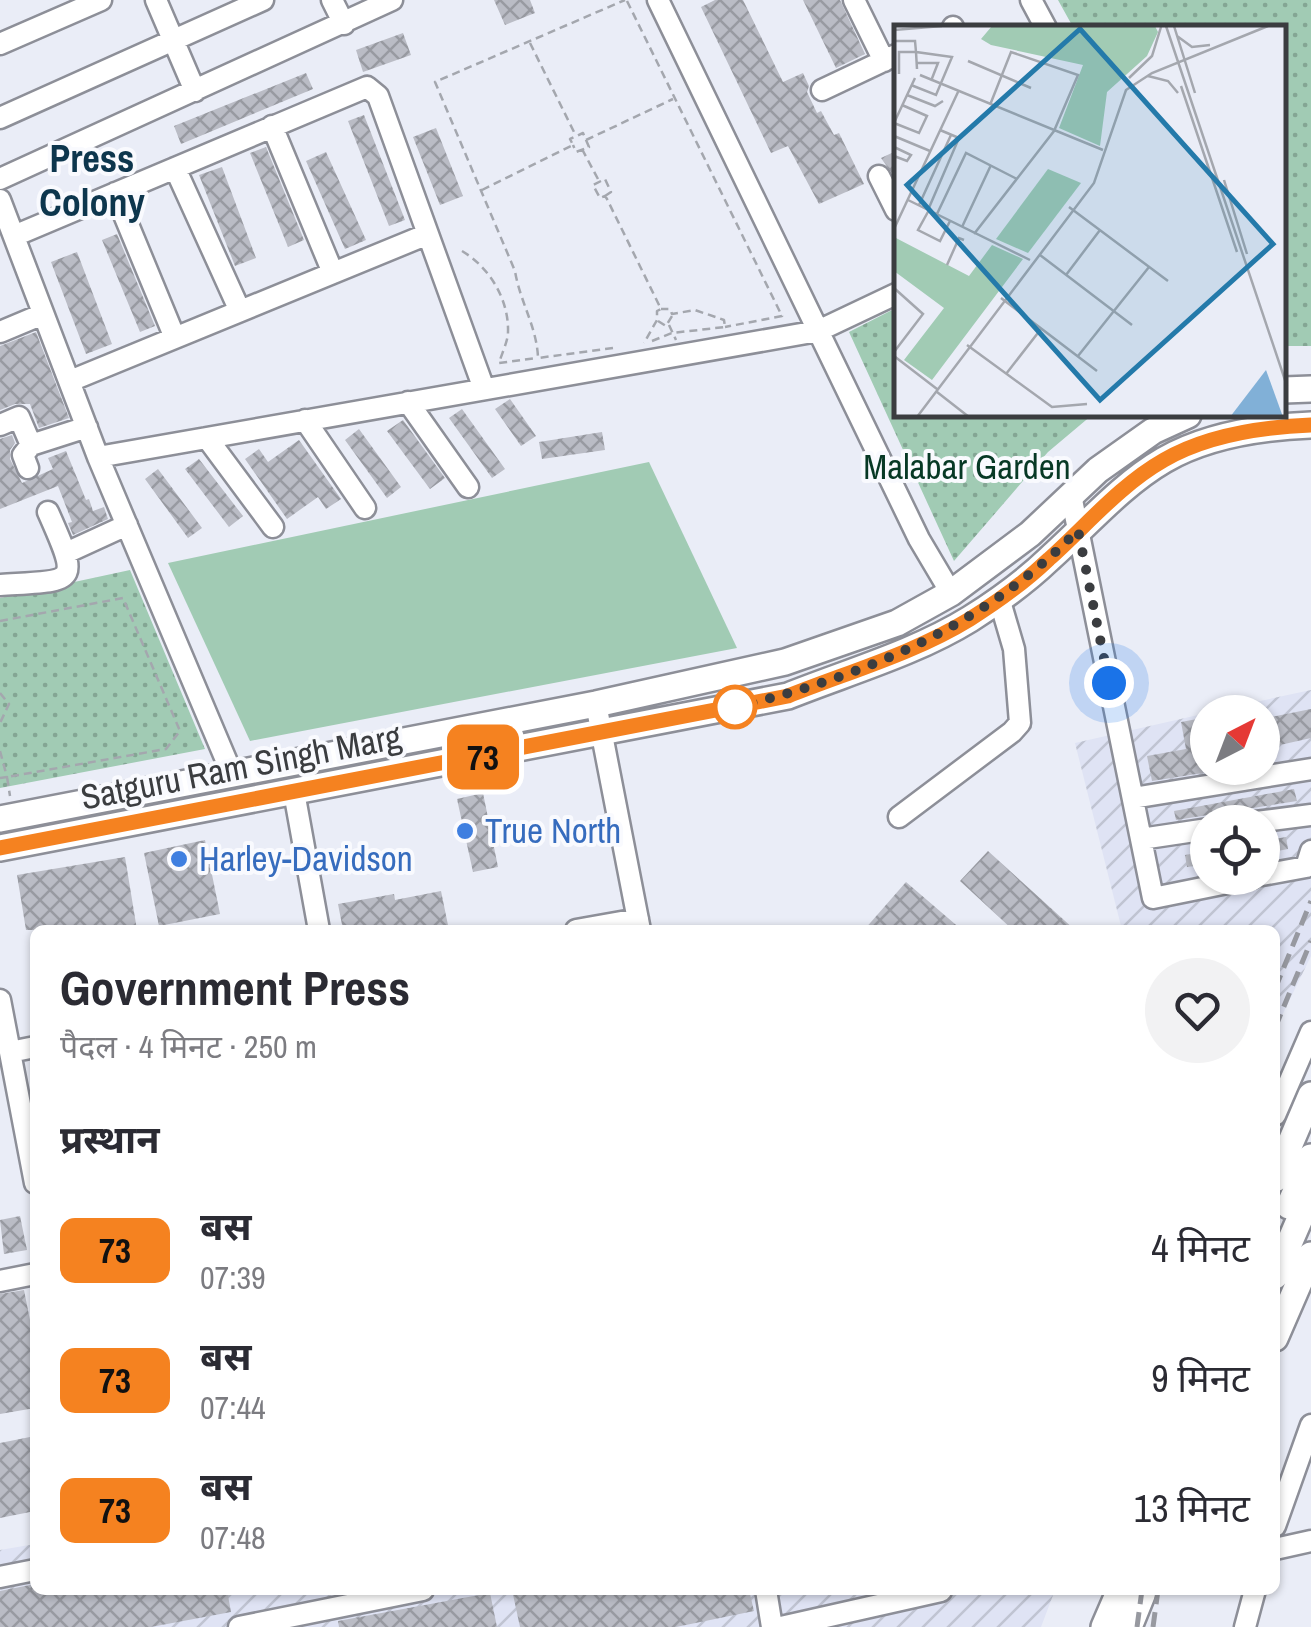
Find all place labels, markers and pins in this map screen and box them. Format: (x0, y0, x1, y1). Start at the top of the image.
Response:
unlabelled marker (714, 686, 756, 728)
place label: True North (485, 807, 621, 854)
marker: True North (454, 820, 476, 842)
place label: Harley-Davidson (199, 835, 413, 882)
marker: Harley-Davidson (168, 848, 190, 870)

